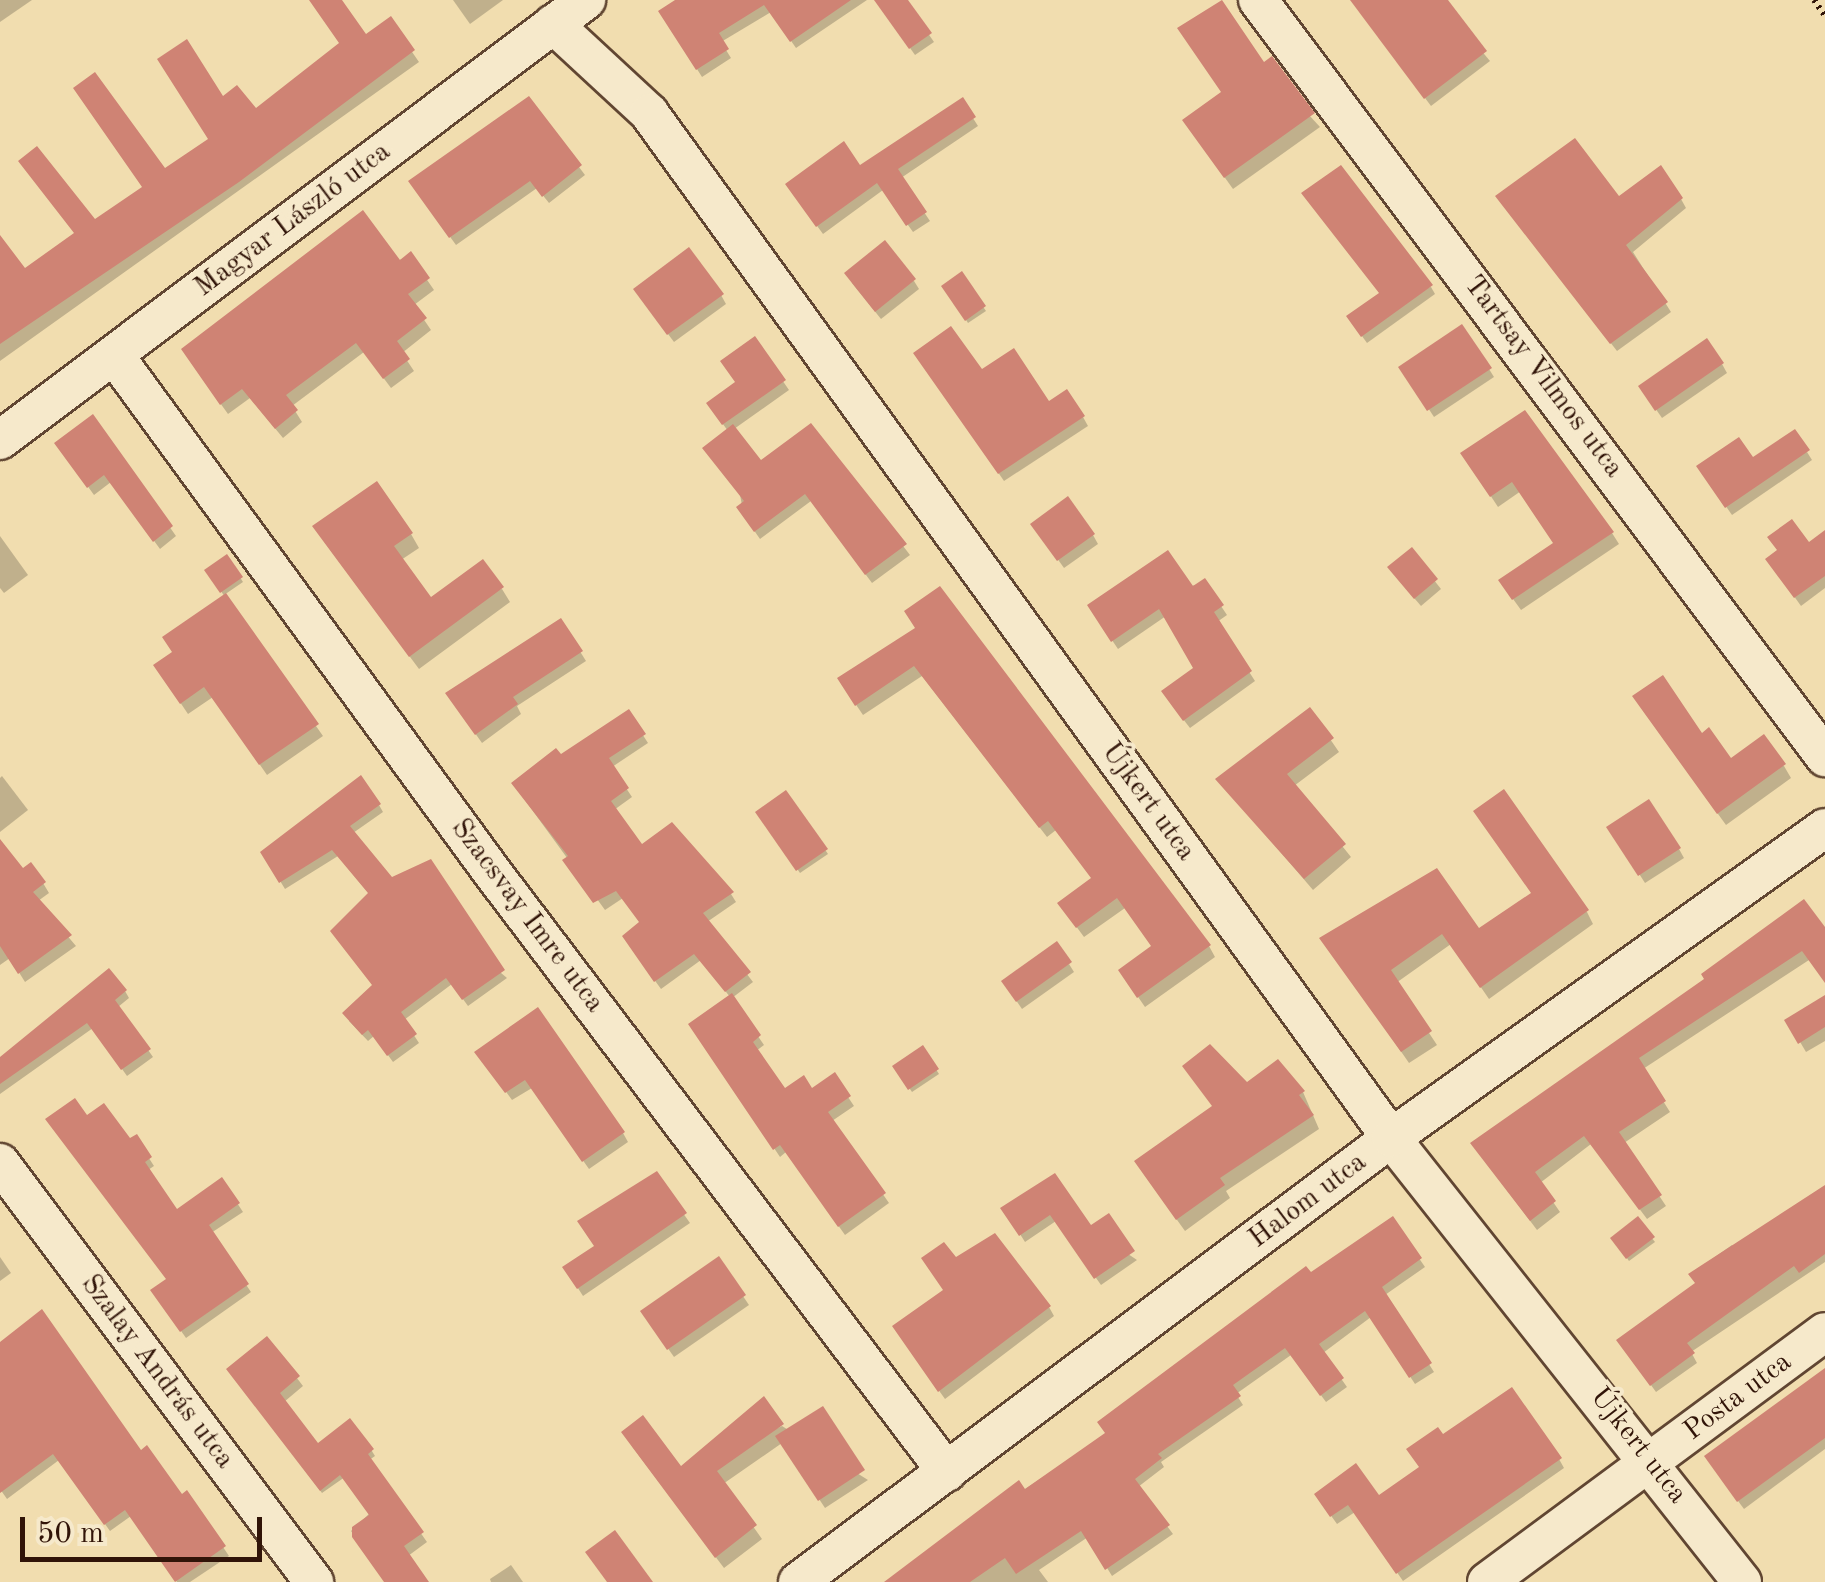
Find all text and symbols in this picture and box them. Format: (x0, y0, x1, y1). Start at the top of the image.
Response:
street label: Magyar László utca (188, 135, 398, 305)
street label: Tartsay Vilmos utca (1456, 269, 1630, 485)
street label: Újkert utca (1094, 736, 1202, 868)
street label: Szacsvay Imre utca (443, 812, 611, 1020)
street label: Halom utca (1243, 1146, 1373, 1256)
street label: Szalay András utca (73, 1268, 241, 1476)
street label: Posta utca (1678, 1346, 1798, 1448)
street label: Újkert utca (1582, 1381, 1694, 1511)
scale bar (25, 1497, 268, 1559)
text: 50 m (37, 1519, 104, 1549)

